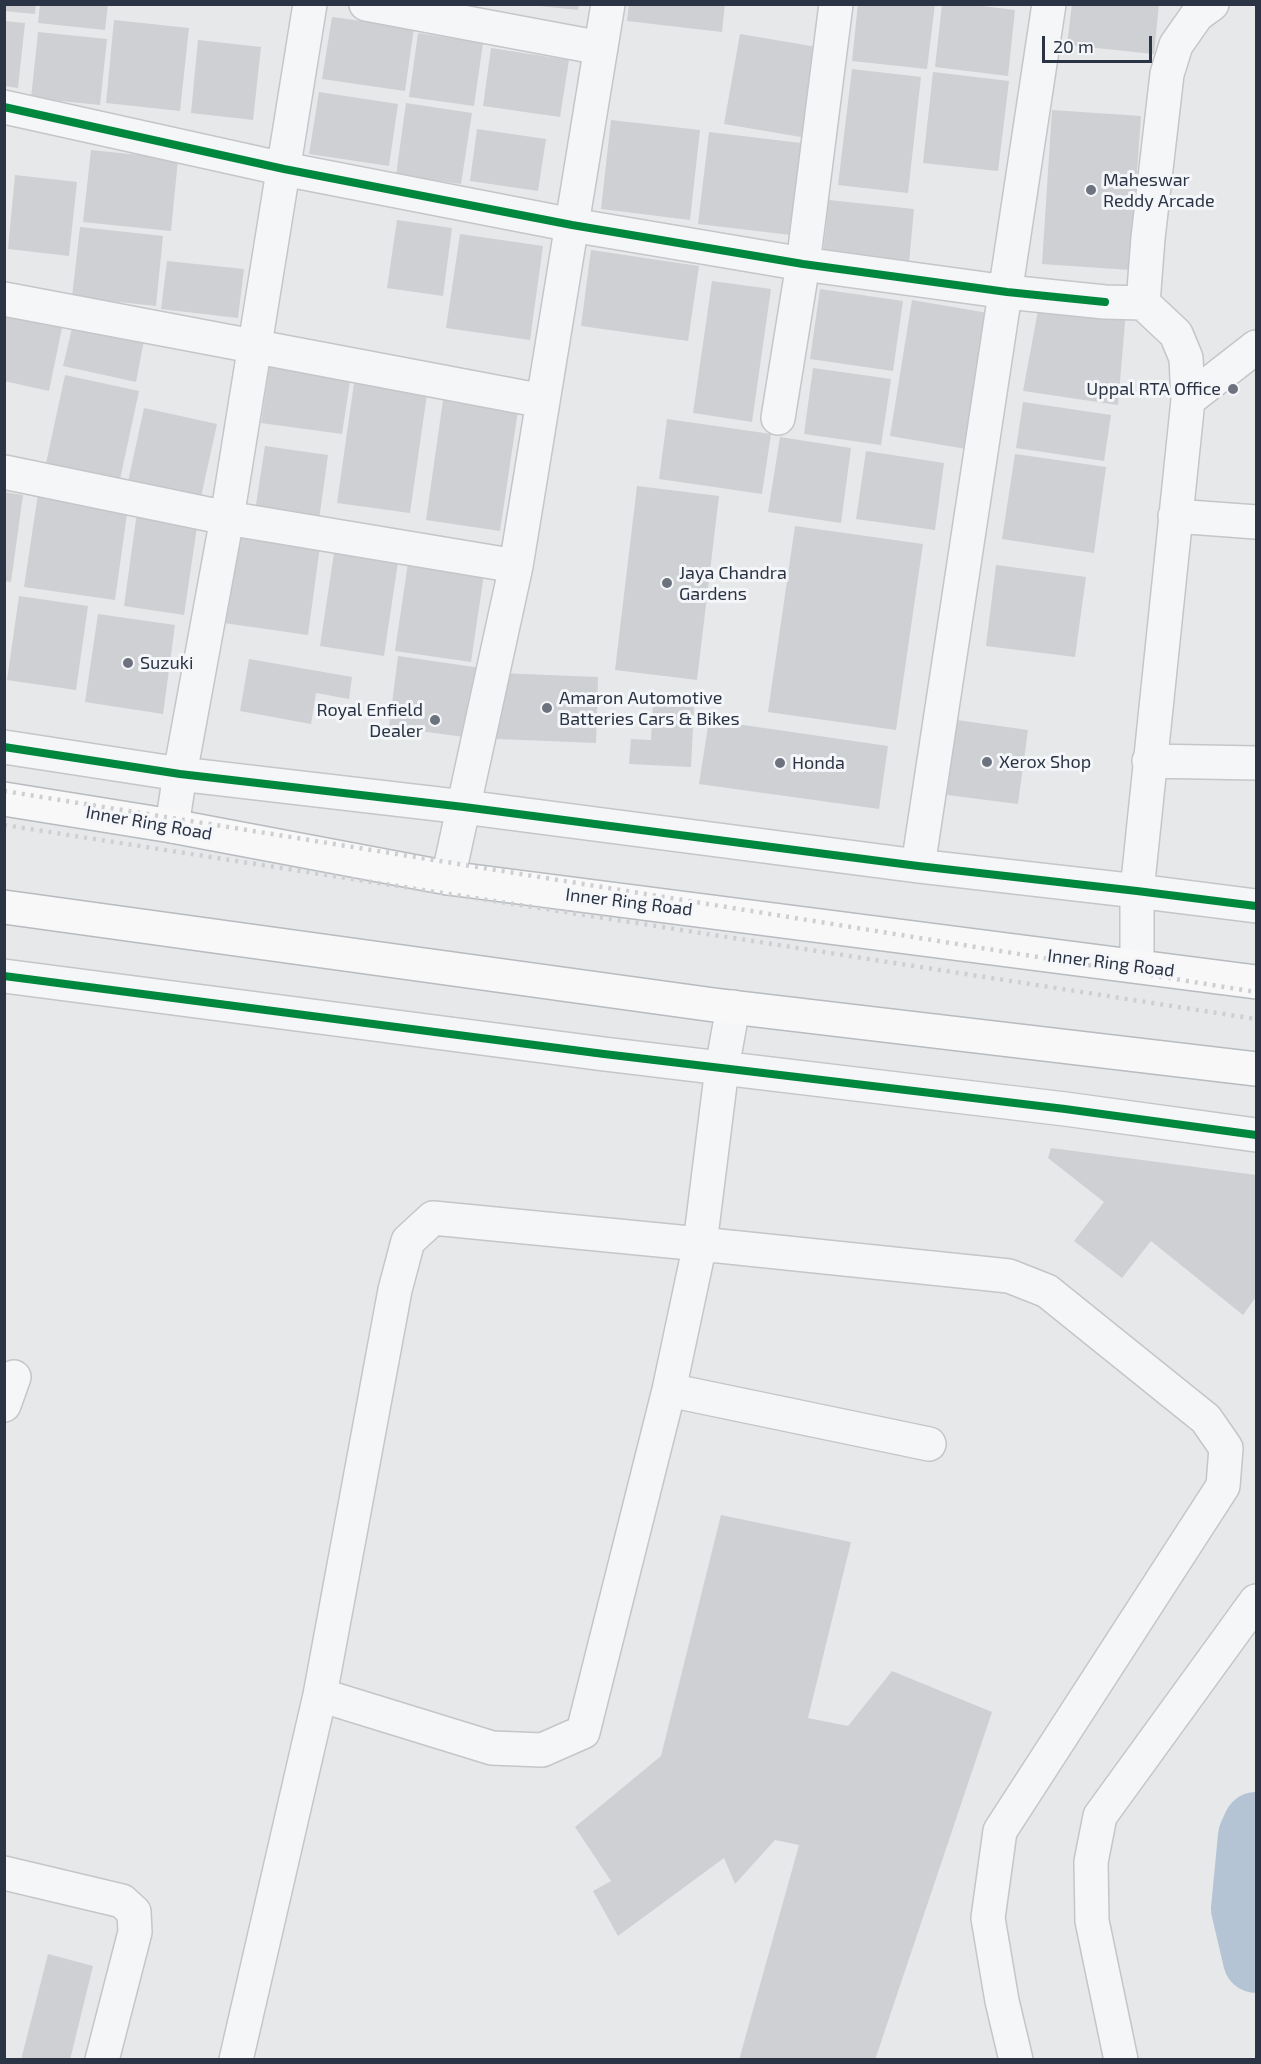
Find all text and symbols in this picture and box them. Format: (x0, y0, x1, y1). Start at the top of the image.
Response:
scale bar (1045, 24, 1154, 62)
text: 20 m (1053, 35, 1094, 57)
place label: Maheswar Reddy Arcade (1103, 169, 1215, 212)
marker: Maheswar Reddy Arcade (1084, 183, 1098, 197)
place label: Uppal RTA Office (1086, 378, 1221, 400)
marker: Uppal RTA Office (1226, 382, 1240, 396)
place label: Jaya Chandra Gardens (679, 562, 787, 604)
marker: Jaya Chandra Gardens (660, 576, 674, 590)
place label: Suzuki (140, 652, 193, 674)
marker: Suzuki (121, 656, 135, 670)
place label: Amaron Automotive Batteries Cars & Bikes (559, 687, 740, 730)
place label: Royal Enfield Dealer (316, 699, 423, 742)
marker: Amaron Automotive Batteries Cars & Bikes (540, 701, 554, 715)
marker: Royal Enfield Dealer (428, 713, 442, 727)
place label: Xerox Shop (999, 751, 1091, 773)
place label: Honda (792, 752, 845, 774)
marker: Xerox Shop (980, 755, 994, 769)
marker: Honda (773, 756, 787, 770)
street label: Inner Ring Road (84, 801, 214, 845)
street label: Inner Ring Road (564, 883, 694, 921)
street label: Inner Ring Road (1046, 944, 1176, 982)

